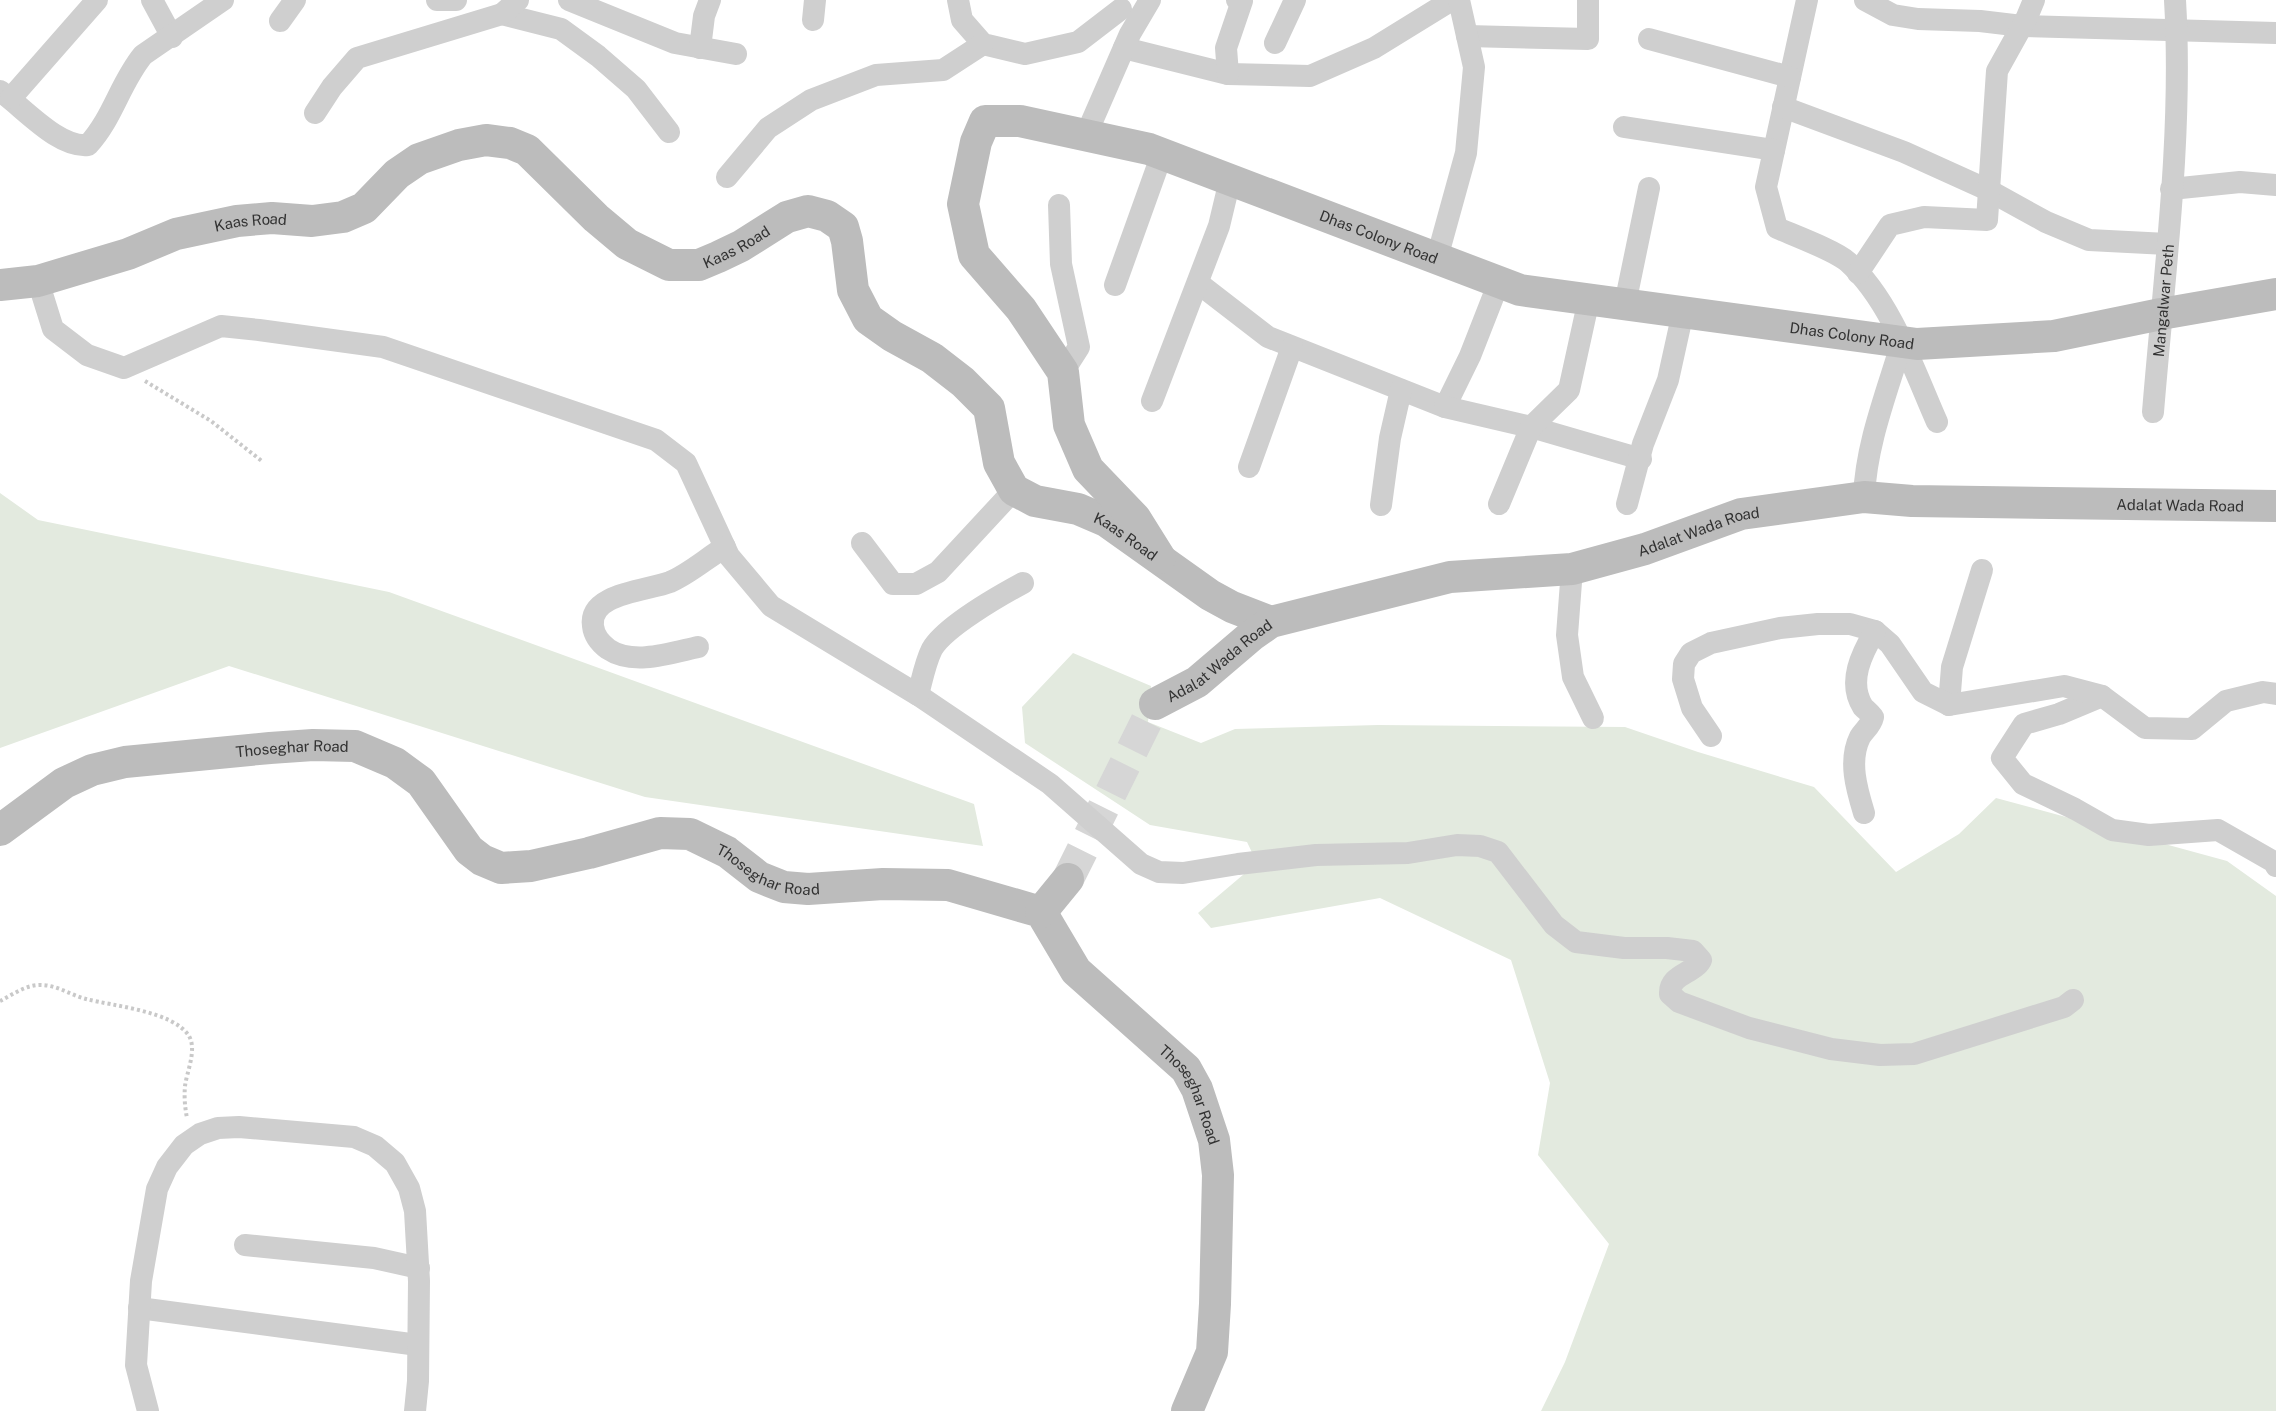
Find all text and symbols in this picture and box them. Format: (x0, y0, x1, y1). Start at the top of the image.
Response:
street label: Dhas Colony Road (1317, 206, 1441, 267)
street label: Kaas Road (213, 209, 288, 234)
street label: Kaas Road (700, 222, 773, 271)
street label: Mangalwar Peth (2149, 243, 2177, 358)
street label: Dhas Colony Road (1789, 318, 1915, 352)
street label: Adalat Wada Road (2116, 495, 2244, 514)
street label: Adalat Wada Road (1636, 503, 1760, 559)
street label: Kaas Road (1092, 508, 1161, 564)
street label: Adalat Wada Road (1164, 616, 1275, 705)
street label: Thoseghar Road (235, 737, 349, 760)
street label: Thoseghar Road (714, 840, 820, 898)
street label: Thoseghar Road (1156, 1041, 1223, 1147)

